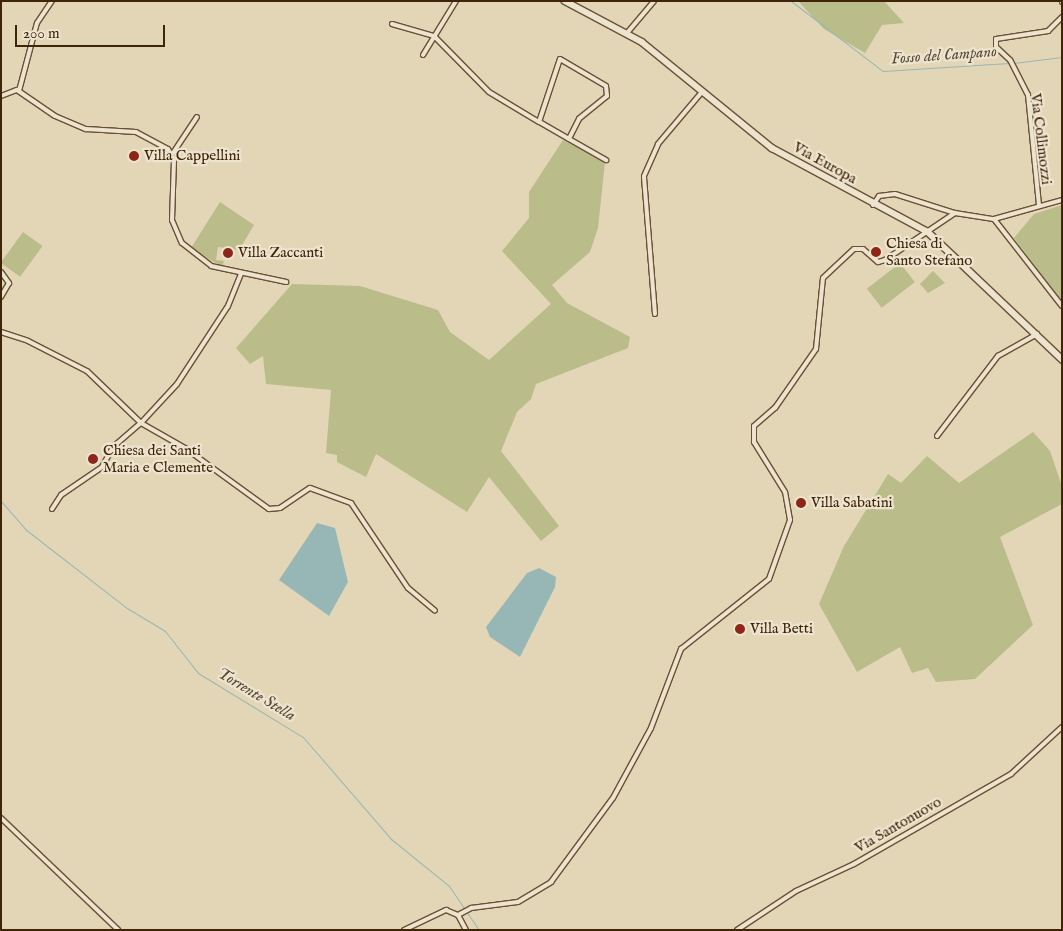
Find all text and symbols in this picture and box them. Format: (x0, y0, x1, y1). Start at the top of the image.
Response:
scale bar (18, 15, 168, 47)
text: 200 m (23, 24, 60, 43)
water label: Fosso del Campano (891, 43, 997, 69)
street label: Via Collimozzi (1026, 92, 1056, 186)
street label: Via Europa (790, 138, 860, 188)
place label: Villa Cappellini (144, 147, 240, 165)
marker: Villa Cappellini (128, 150, 140, 162)
place label: Chiesa di Santo Stefano (886, 234, 972, 269)
place label: Villa Zaccanti (238, 244, 323, 262)
marker: Chiesa di Santo Stefano (870, 246, 882, 258)
marker: Villa Zaccanti (222, 247, 234, 259)
place label: Chiesa dei Santi Maria e Clemente (103, 441, 213, 476)
marker: Chiesa dei Santi Maria e Clemente (87, 453, 99, 465)
place label: Villa Sabatini (811, 494, 893, 512)
marker: Villa Sabatini (795, 497, 807, 509)
place label: Villa Betti (750, 620, 813, 638)
marker: Villa Betti (734, 623, 746, 635)
water label: Torrente Stella (214, 664, 298, 726)
street label: Via Santonuovo (852, 793, 944, 857)

